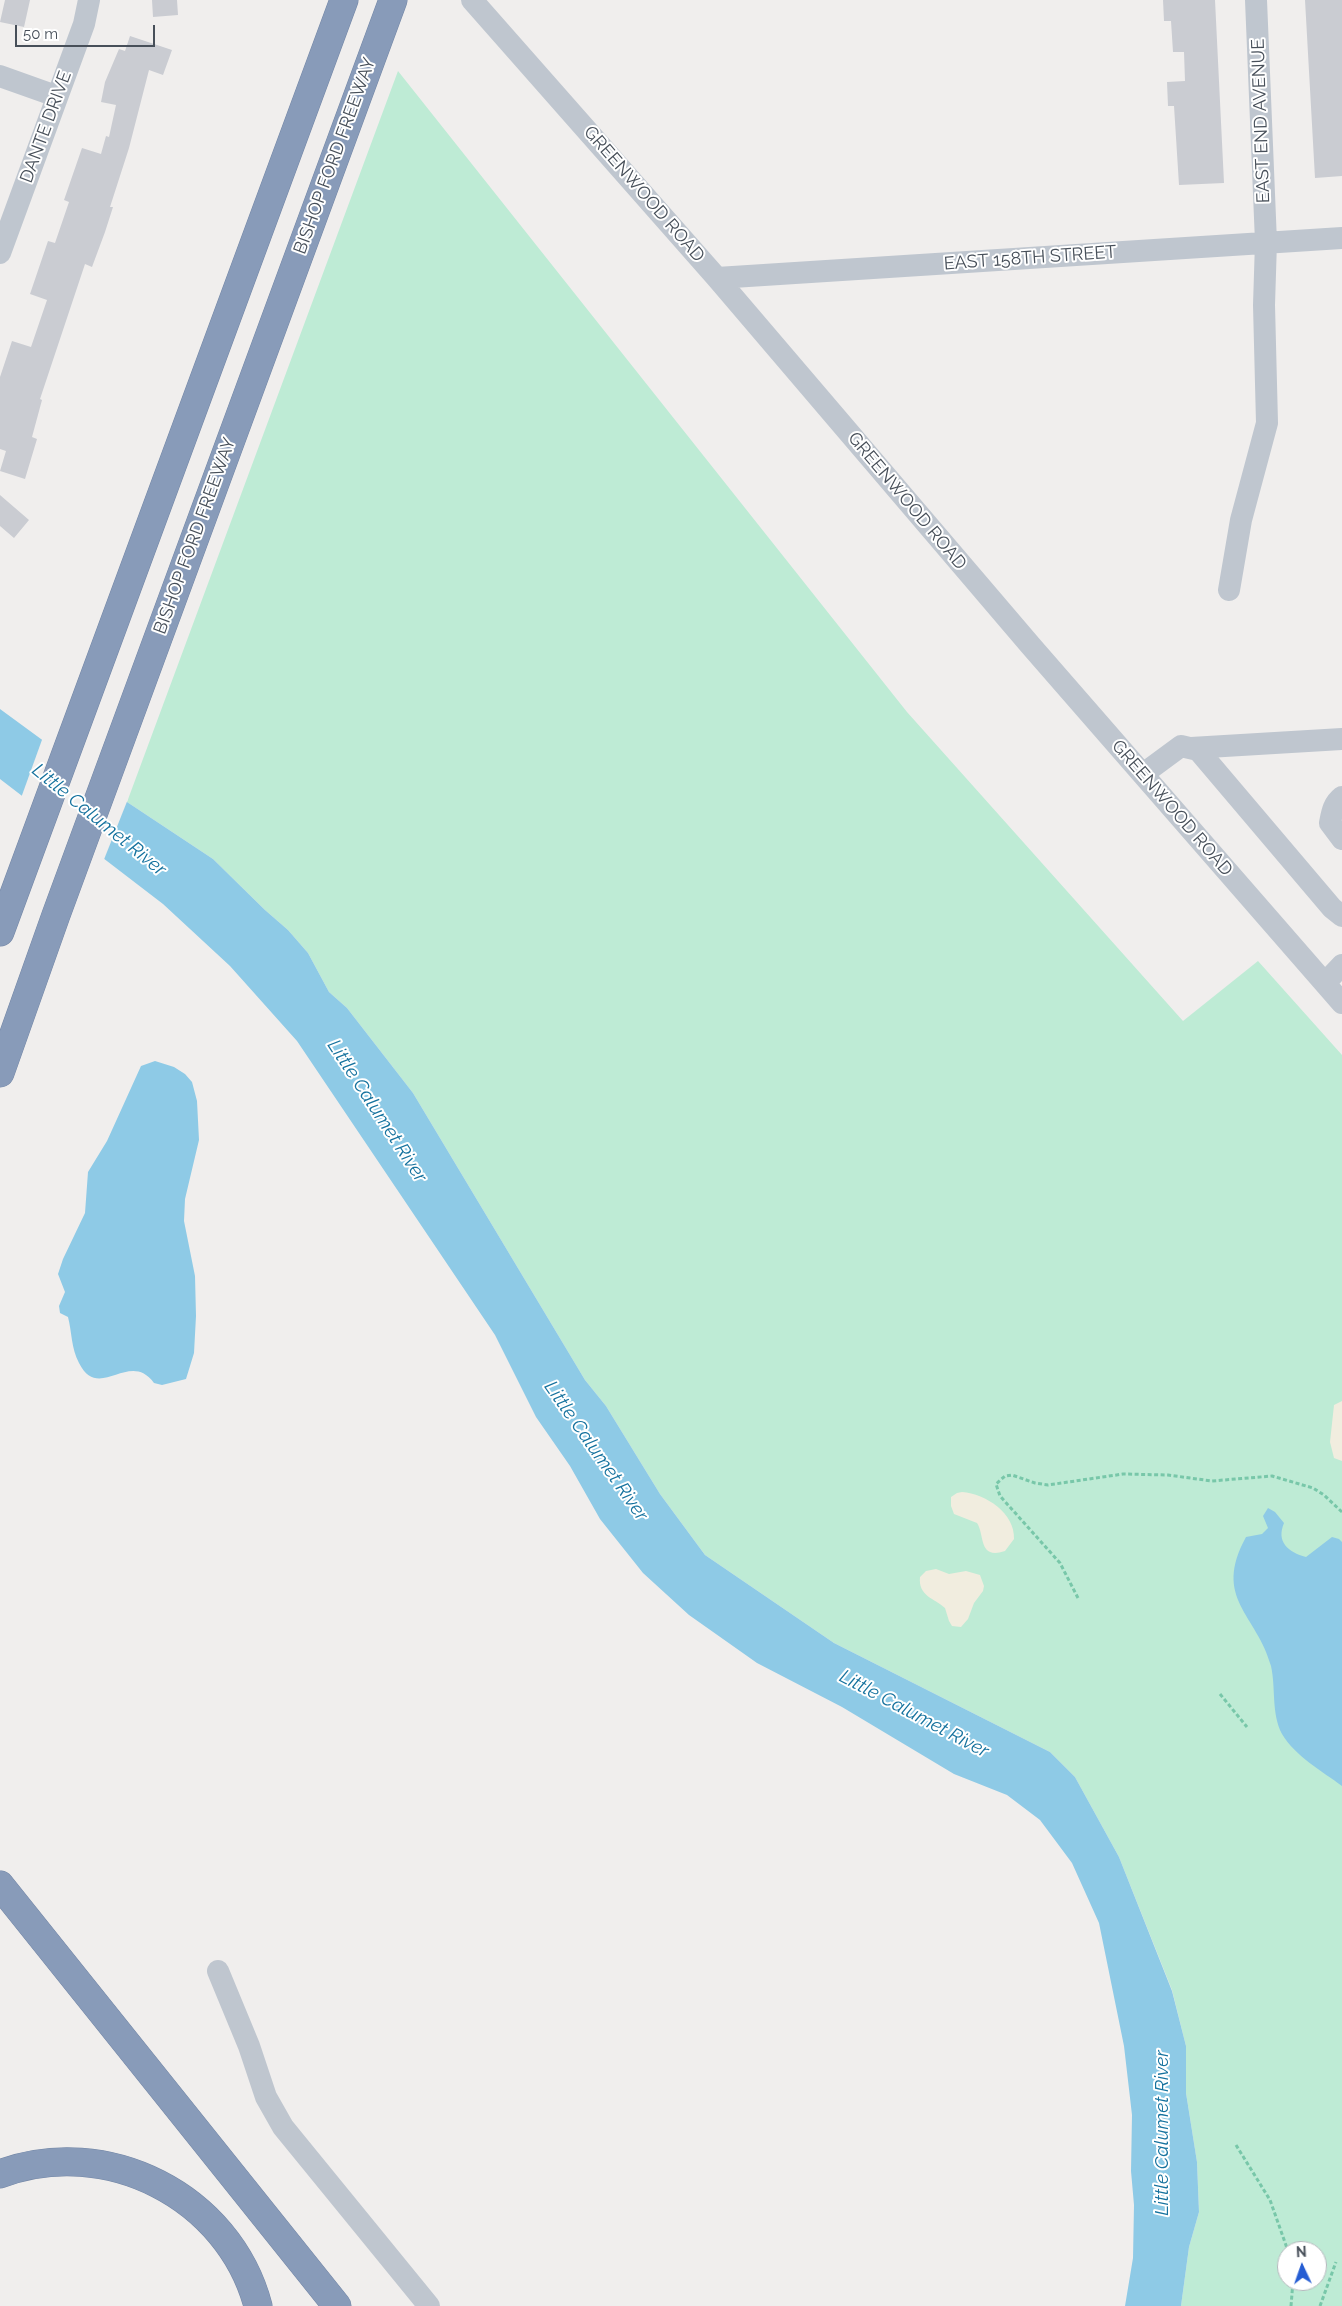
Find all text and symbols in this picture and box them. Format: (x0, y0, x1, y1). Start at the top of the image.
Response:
scale bar (18, 15, 158, 47)
text: 50 m (23, 25, 58, 43)
street label: EAST END AVENUE (1247, 38, 1275, 204)
street label: BISHOP FORD FREEWAY (289, 55, 381, 257)
street label: DANTE DRIVE (16, 68, 76, 186)
street label: GREENWOOD ROAD (579, 122, 709, 266)
street label: EAST 158TH STREET (943, 241, 1117, 275)
street label: GREENWOOD ROAD (843, 428, 971, 574)
street label: BISHOP FORD FREEWAY (149, 435, 241, 637)
street label: GREENWOOD ROAD (1107, 736, 1237, 880)
water label: Little Calumet River (27, 759, 171, 881)
water label: Little Calumet River (322, 1035, 432, 1187)
water label: Little Calumet River (539, 1377, 653, 1525)
water label: Little Calumet River (836, 1665, 992, 1763)
water label: Little Calumet River (1151, 2050, 1173, 2216)
north arrow (1277, 2241, 1327, 2291)
text: N (1296, 2244, 1307, 2260)

